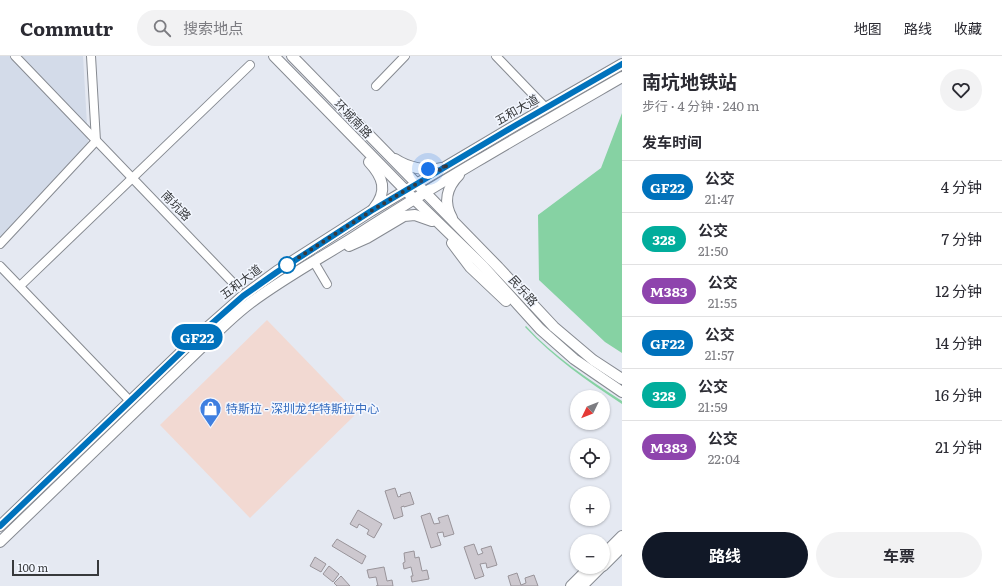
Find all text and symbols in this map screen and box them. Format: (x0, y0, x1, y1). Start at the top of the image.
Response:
search box (137, 10, 417, 46)
text: Commutr (20, 14, 113, 42)
text: 搜索地点 (183, 16, 243, 39)
icon: search (151, 17, 173, 39)
text: 地图 (854, 18, 882, 38)
text: 路线 (904, 18, 932, 38)
text: 收藏 (954, 18, 982, 38)
text: 南坑地铁站 (642, 67, 737, 95)
button: heart (940, 69, 982, 111)
street label: 五和大道 (491, 89, 542, 129)
street label: 环城南路 (331, 95, 377, 142)
text: 步行 · 4 分钟 · 240 m (642, 96, 759, 115)
text: 发车时间 (642, 130, 702, 153)
your location (418, 159, 438, 179)
text: 公交 (705, 166, 735, 189)
text: 4 分钟 (941, 175, 982, 198)
text: GF22 (650, 177, 685, 197)
street label: 南坑路 (158, 186, 196, 225)
text: 21:47 (705, 189, 734, 208)
text: 公交 (698, 218, 728, 241)
text: 7 分钟 (941, 227, 982, 250)
text: 328 (652, 229, 676, 249)
text: 21:50 (698, 241, 728, 260)
unlabelled marker (278, 256, 296, 274)
street label: 五和大道 (216, 260, 265, 303)
text: 公交 (708, 270, 738, 293)
street label: 民乐路 (505, 271, 542, 310)
text: 12 分钟 (935, 279, 982, 302)
text: M383 (650, 281, 688, 301)
text: 21:55 (708, 293, 737, 312)
text: 公交 (705, 322, 735, 345)
line badge: GF22 (169, 324, 225, 350)
text: GF22 (180, 327, 214, 347)
text: 14 分钟 (935, 331, 982, 354)
text: GF22 (650, 333, 685, 353)
text: 21:57 (705, 345, 734, 364)
text: 公交 (698, 374, 728, 397)
text: 16 分钟 (935, 383, 982, 406)
text: 328 (652, 385, 676, 405)
north arrow (570, 390, 610, 430)
map controls (570, 390, 610, 574)
shop icon: 特斯拉 - 深圳龙华特斯拉中心 (198, 396, 224, 429)
text: 21:59 (698, 397, 728, 416)
place label: 特斯拉 - 深圳龙华特斯拉中心 (226, 399, 379, 417)
text: 公交 (708, 426, 738, 449)
text: 21 分钟 (935, 435, 982, 458)
text: M383 (650, 437, 688, 457)
button: locate (570, 438, 610, 478)
text: 22:04 (708, 449, 740, 468)
button: + (570, 486, 610, 526)
button: 路线 (642, 532, 808, 578)
button: 车票 (816, 532, 982, 578)
button: − (570, 534, 610, 574)
scale bar (12, 558, 99, 577)
text: 100 m (18, 559, 48, 575)

